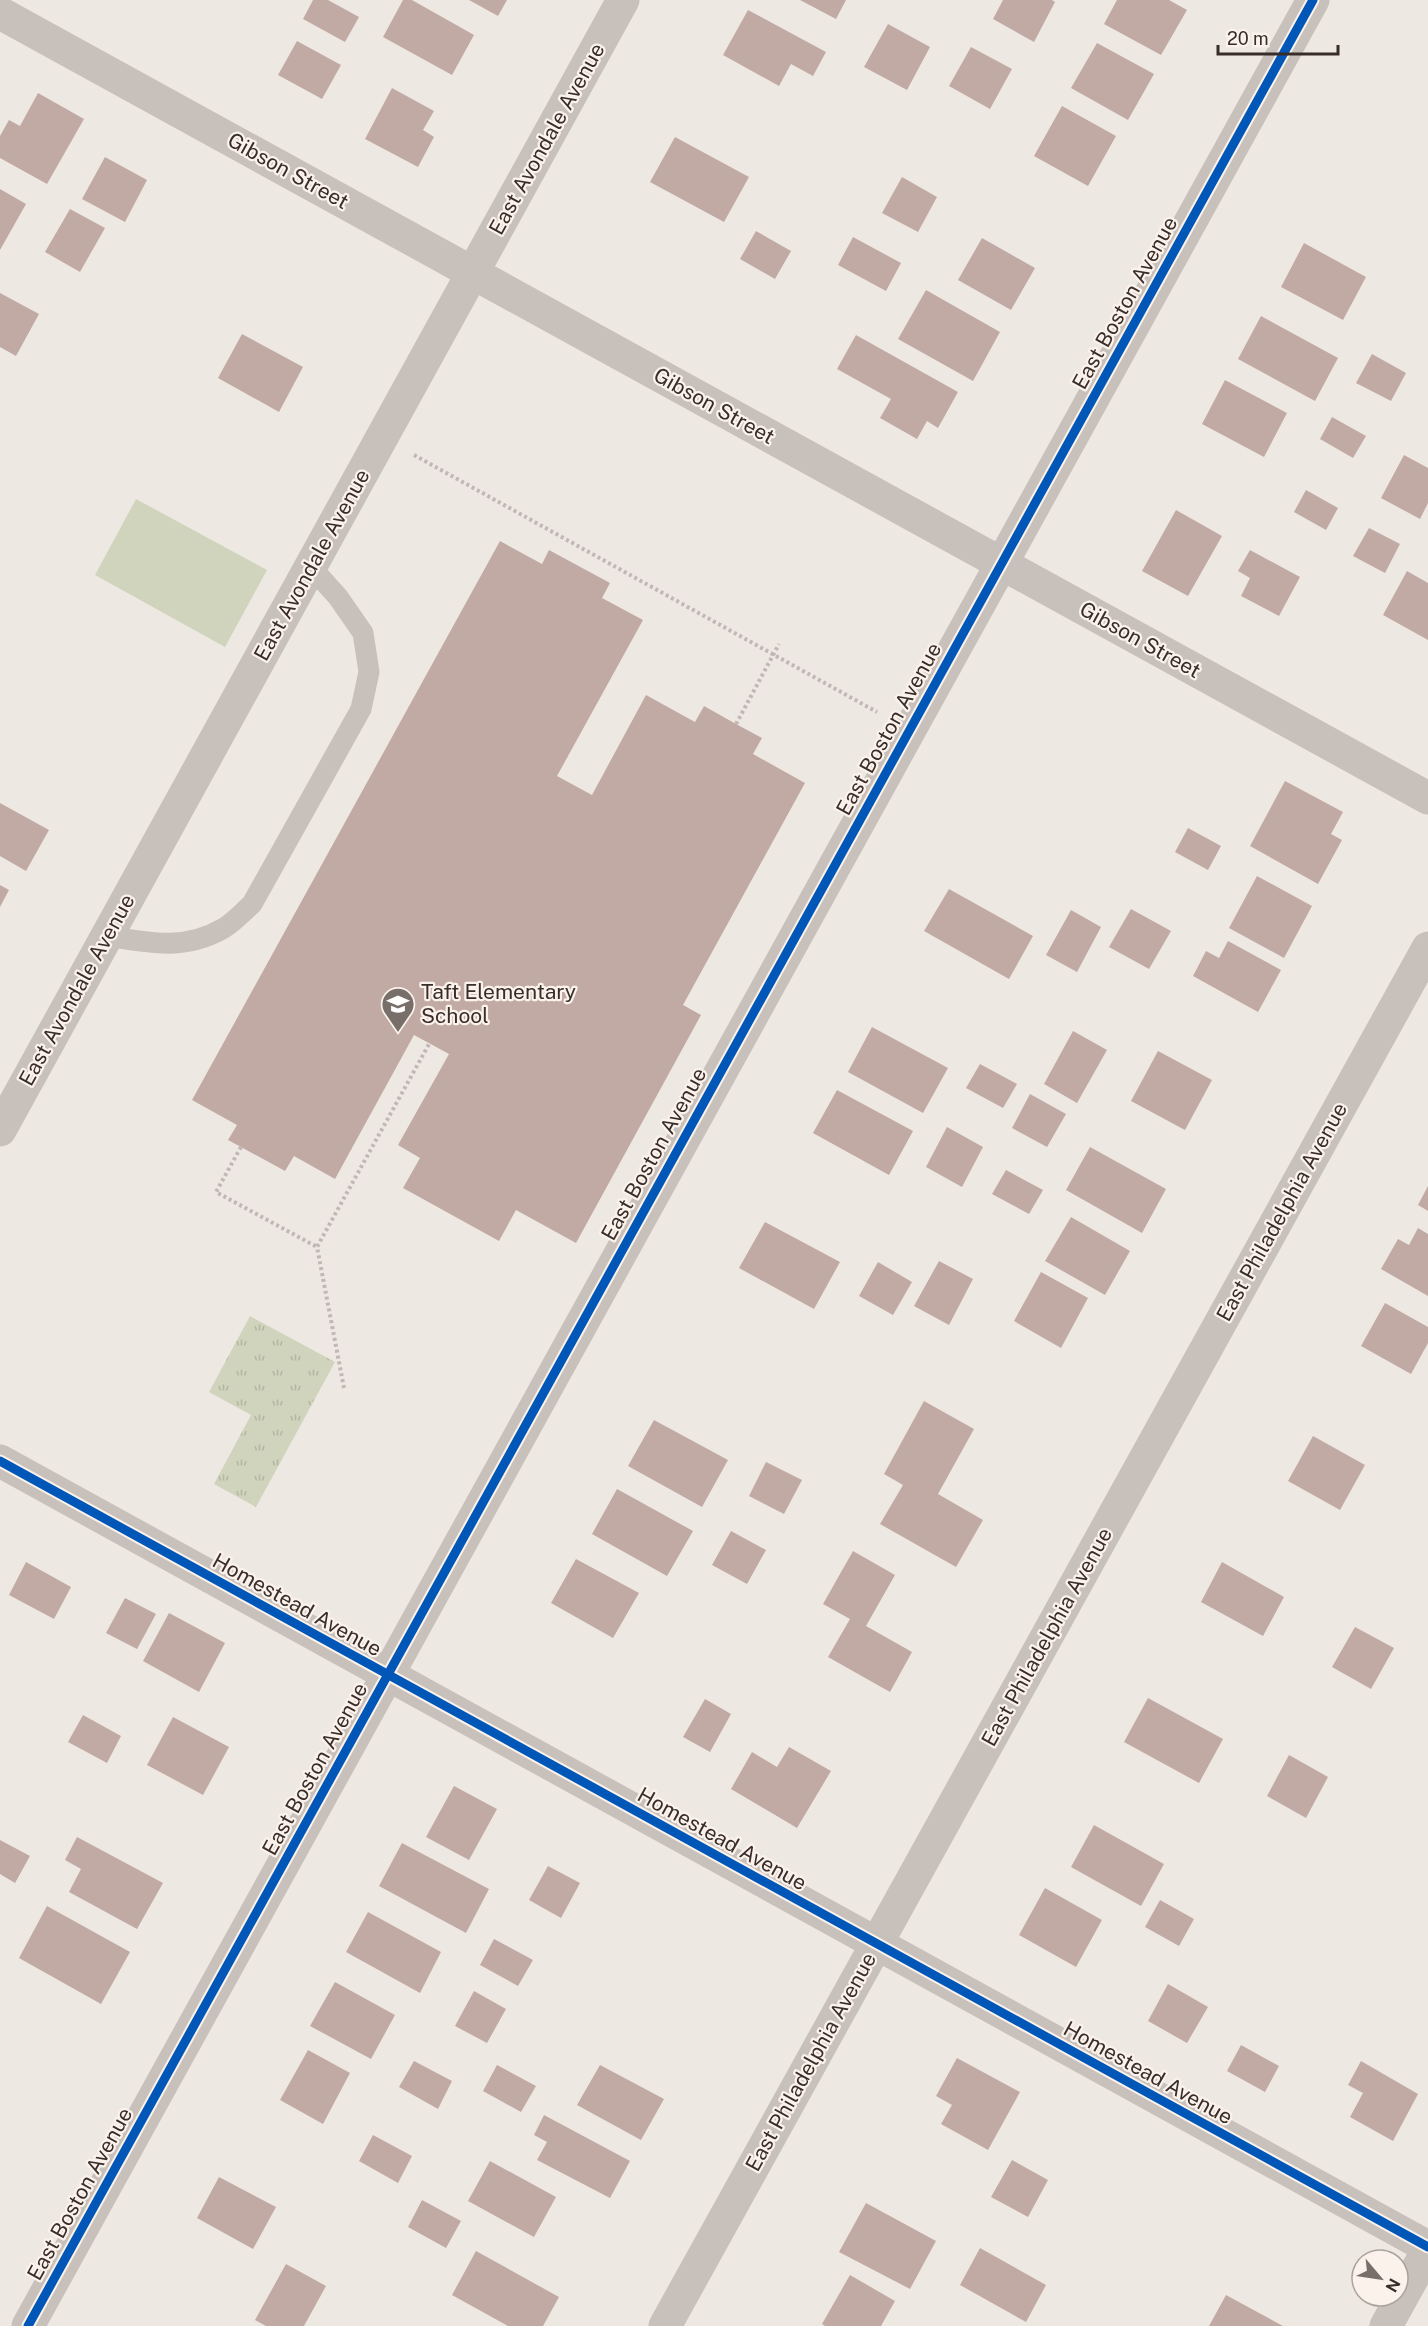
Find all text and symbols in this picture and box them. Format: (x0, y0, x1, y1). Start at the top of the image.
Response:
scale bar (1218, 18, 1338, 56)
text: 20 m (1227, 28, 1269, 49)
street label: East Avondale Avenue (484, 39, 610, 239)
street label: Gibson Street (223, 127, 353, 214)
street label: East Boston Avenue (1067, 212, 1182, 393)
street label: Gibson Street (649, 362, 779, 449)
street label: East Avondale Avenue (249, 465, 375, 665)
street label: Gibson Street (1075, 596, 1205, 683)
street label: East Boston Avenue (831, 638, 946, 819)
street label: East Avondale Avenue (14, 890, 140, 1090)
place label: Taft Elementary School (421, 979, 576, 1028)
school or university icon: Taft Elementary School (380, 986, 416, 1033)
street label: East Boston Avenue (596, 1063, 711, 1244)
street label: East Philadelphia Avenue (1211, 1098, 1352, 1325)
street label: East Philadelphia Avenue (976, 1523, 1117, 1750)
street label: Homestead Avenue (208, 1548, 386, 1661)
street label: East Boston Avenue (257, 1678, 372, 1859)
street label: Homestead Avenue (633, 1782, 811, 1895)
street label: East Philadelphia Avenue (740, 1948, 881, 2175)
street label: Homestead Avenue (1059, 2016, 1237, 2129)
street label: East Boston Avenue (22, 2103, 137, 2284)
north arrow (1350, 2248, 1410, 2308)
text: N (1381, 2275, 1404, 2295)

